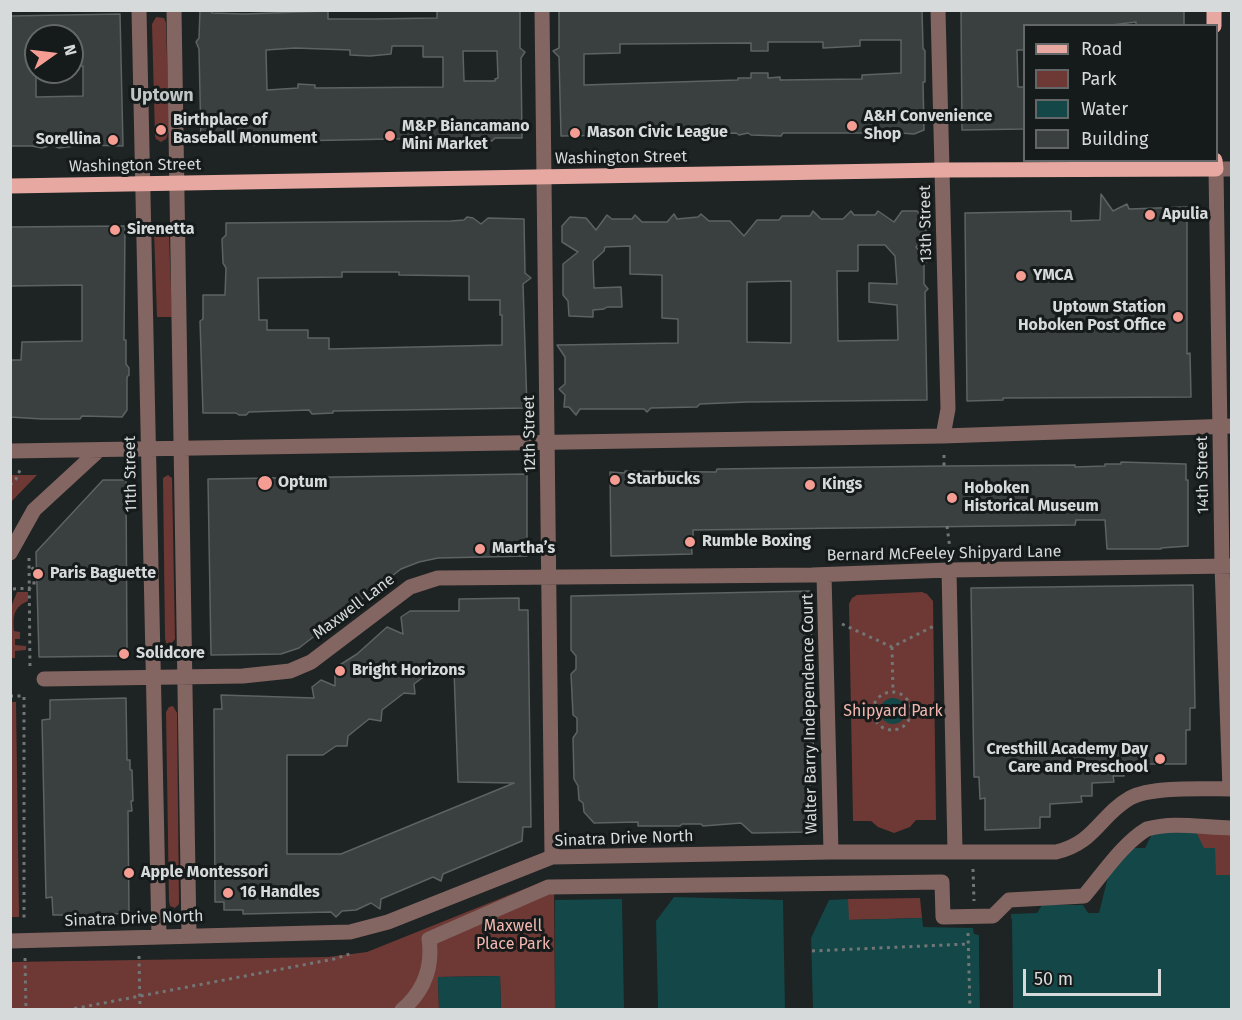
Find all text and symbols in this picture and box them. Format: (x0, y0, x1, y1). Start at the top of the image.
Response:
north arrow (24, 24, 84, 84)
legend (1023, 24, 1218, 162)
text: Road (1081, 38, 1123, 60)
text: N (60, 43, 81, 57)
text: Park (1081, 68, 1116, 90)
district label: Uptown (130, 85, 194, 107)
text: Water (1081, 98, 1128, 120)
place label: A&H Convenience Shop (864, 107, 992, 145)
place label: Birthplace of Baseball Monument (173, 111, 317, 149)
place label: M&P Biancamano Mini Market (402, 117, 530, 155)
marker: A&H Convenience Shop (845, 119, 859, 133)
marker: Birthplace of Baseball Monument (154, 123, 168, 137)
place label: Mason Civic League (587, 123, 728, 143)
marker: Mason Civic League (568, 126, 582, 140)
text: Building (1081, 128, 1148, 150)
marker: M&P Biancamano Mini Market (383, 129, 397, 143)
place label: Sorellina (36, 130, 101, 150)
marker: Sorellina (106, 133, 120, 147)
street label: Washington Street (555, 147, 687, 169)
street label: Washington Street (69, 155, 201, 177)
street label: 13th Street (916, 185, 936, 263)
place label: Apulia (1162, 205, 1208, 225)
marker: Apulia (1143, 208, 1157, 222)
place label: Sirenetta (127, 220, 194, 240)
marker: Sirenetta (108, 223, 122, 237)
place label: YMCA (1033, 266, 1073, 286)
marker: YMCA (1014, 269, 1028, 283)
place label: Uptown Station Hoboken Post Office (1018, 298, 1166, 336)
marker: Uptown Station Hoboken Post Office (1171, 310, 1185, 324)
street label: 12th Street (520, 395, 540, 473)
street label: 11th Street (121, 436, 141, 512)
street label: 14th Street (1193, 436, 1213, 514)
place label: Starbucks (627, 470, 700, 490)
place label: Optum (278, 473, 327, 493)
marker: Starbucks (608, 473, 622, 487)
marker: Optum (256, 474, 274, 492)
place label: Kings (822, 475, 862, 495)
marker: Kings (803, 478, 817, 492)
place label: Hoboken Historical Museum (964, 479, 1099, 517)
marker: Hoboken Historical Museum (945, 491, 959, 505)
place label: Rumble Boxing (702, 532, 811, 552)
marker: Rumble Boxing (683, 535, 697, 549)
place label: Martha’s (492, 539, 555, 559)
marker: Martha’s (473, 542, 487, 556)
street label: Bernard McFeeley Shipyard Lane (826, 542, 1062, 566)
place label: Paris Baguette (50, 564, 156, 584)
marker: Paris Baguette (31, 567, 45, 581)
street label: Maxwell Lane (309, 570, 399, 644)
street label: Walter Barry Independence Court (798, 593, 822, 835)
place label: Solidcore (136, 644, 205, 664)
marker: Solidcore (117, 647, 131, 661)
place label: Bright Horizons (352, 661, 465, 681)
marker: Bright Horizons (333, 664, 347, 678)
park label: Shipyard Park (843, 702, 943, 722)
place label: Cresthill Academy Day Care and Preschool (987, 740, 1148, 778)
marker: Cresthill Academy Day Care and Preschool (1153, 752, 1167, 766)
street label: Sinatra Drive North (554, 827, 694, 851)
place label: Apple Montessori (141, 863, 268, 883)
marker: Apple Montessori (122, 866, 136, 880)
place label: 16 Handles (240, 883, 320, 903)
marker: 16 Handles (221, 886, 235, 900)
street label: Sinatra Drive North (64, 907, 204, 931)
park label: Maxwell Place Park (476, 917, 550, 955)
scale bar (1026, 957, 1164, 995)
text: 50 m (1034, 968, 1073, 990)

